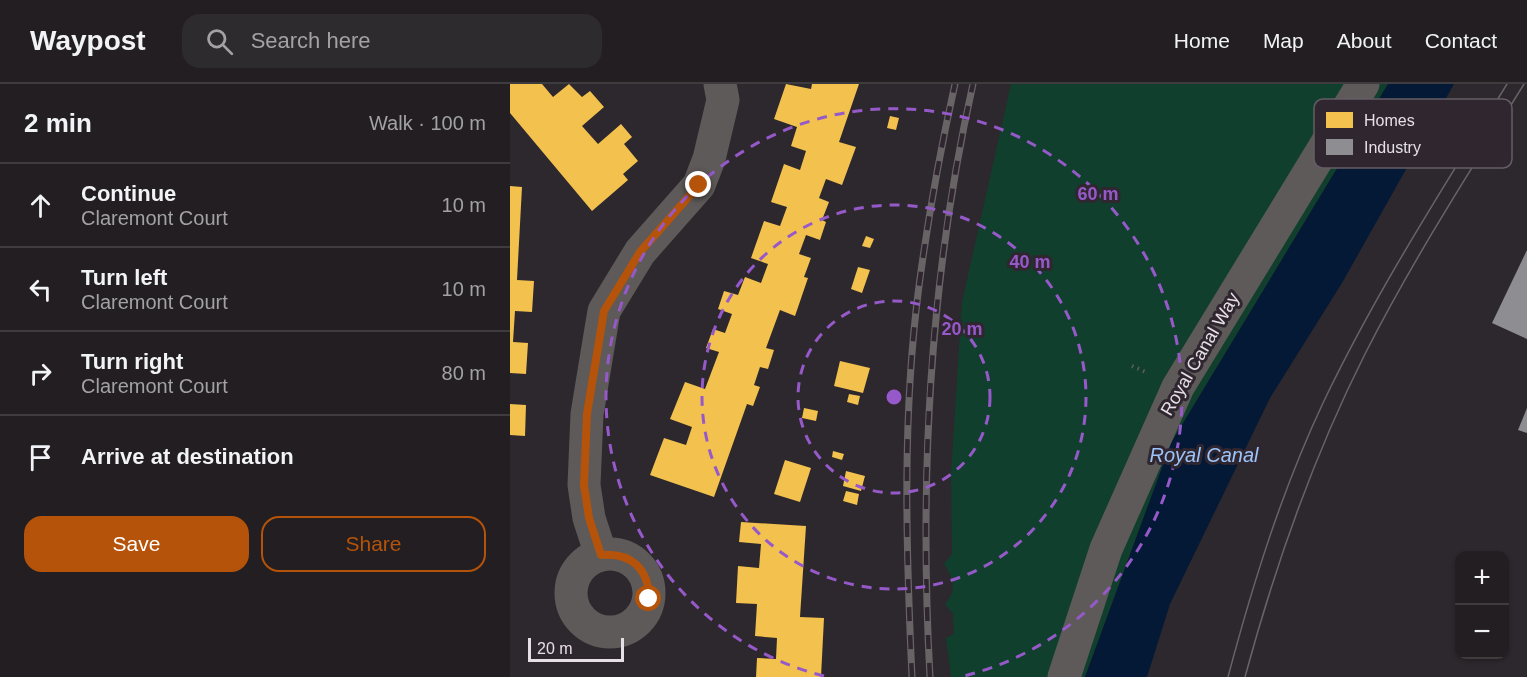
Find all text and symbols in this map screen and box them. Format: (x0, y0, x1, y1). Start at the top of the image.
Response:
search box (182, 14, 602, 68)
text: Waypost (30, 25, 146, 56)
icon: search (203, 25, 236, 58)
text: Search here (251, 28, 371, 53)
text: Home (1174, 29, 1230, 52)
text: Map (1263, 29, 1304, 52)
text: About (1337, 29, 1392, 52)
text: Contact (1425, 29, 1497, 52)
legend (1314, 99, 1512, 168)
text: 2 min (24, 108, 92, 138)
text: Walk · 100 m (369, 112, 486, 134)
text: Homes (1364, 112, 1415, 129)
text: Industry (1364, 139, 1421, 156)
route end (685, 171, 711, 197)
text: Continue (81, 181, 176, 206)
text: 60 m (1077, 184, 1119, 204)
icon: ahead (24, 189, 57, 222)
text: 10 m (442, 194, 486, 216)
text: Claremont Court (81, 207, 228, 229)
text: 40 m (1009, 252, 1051, 272)
text: Turn left (81, 265, 167, 290)
icon: left (24, 273, 57, 306)
text: 10 m (442, 278, 486, 300)
street label: Royal Canal Way (1157, 289, 1243, 419)
text: Claremont Court (81, 291, 228, 313)
text: 20 m (941, 319, 983, 339)
text: Turn right (81, 349, 183, 374)
icon: right (24, 357, 57, 390)
text: 80 m (442, 362, 486, 384)
text: Claremont Court (81, 375, 228, 397)
centre of rings (884, 387, 904, 407)
icon: arrive (24, 441, 57, 474)
text: Arrive at destination (81, 444, 294, 469)
water label: Royal Canal (1150, 444, 1259, 466)
button: Save (24, 516, 249, 572)
button: Share (261, 516, 486, 572)
map controls (1455, 551, 1509, 659)
button: + (1455, 551, 1509, 605)
route start (635, 585, 661, 611)
button: − (1455, 605, 1509, 659)
scale bar (528, 635, 624, 662)
text: 20 m (537, 640, 573, 657)

